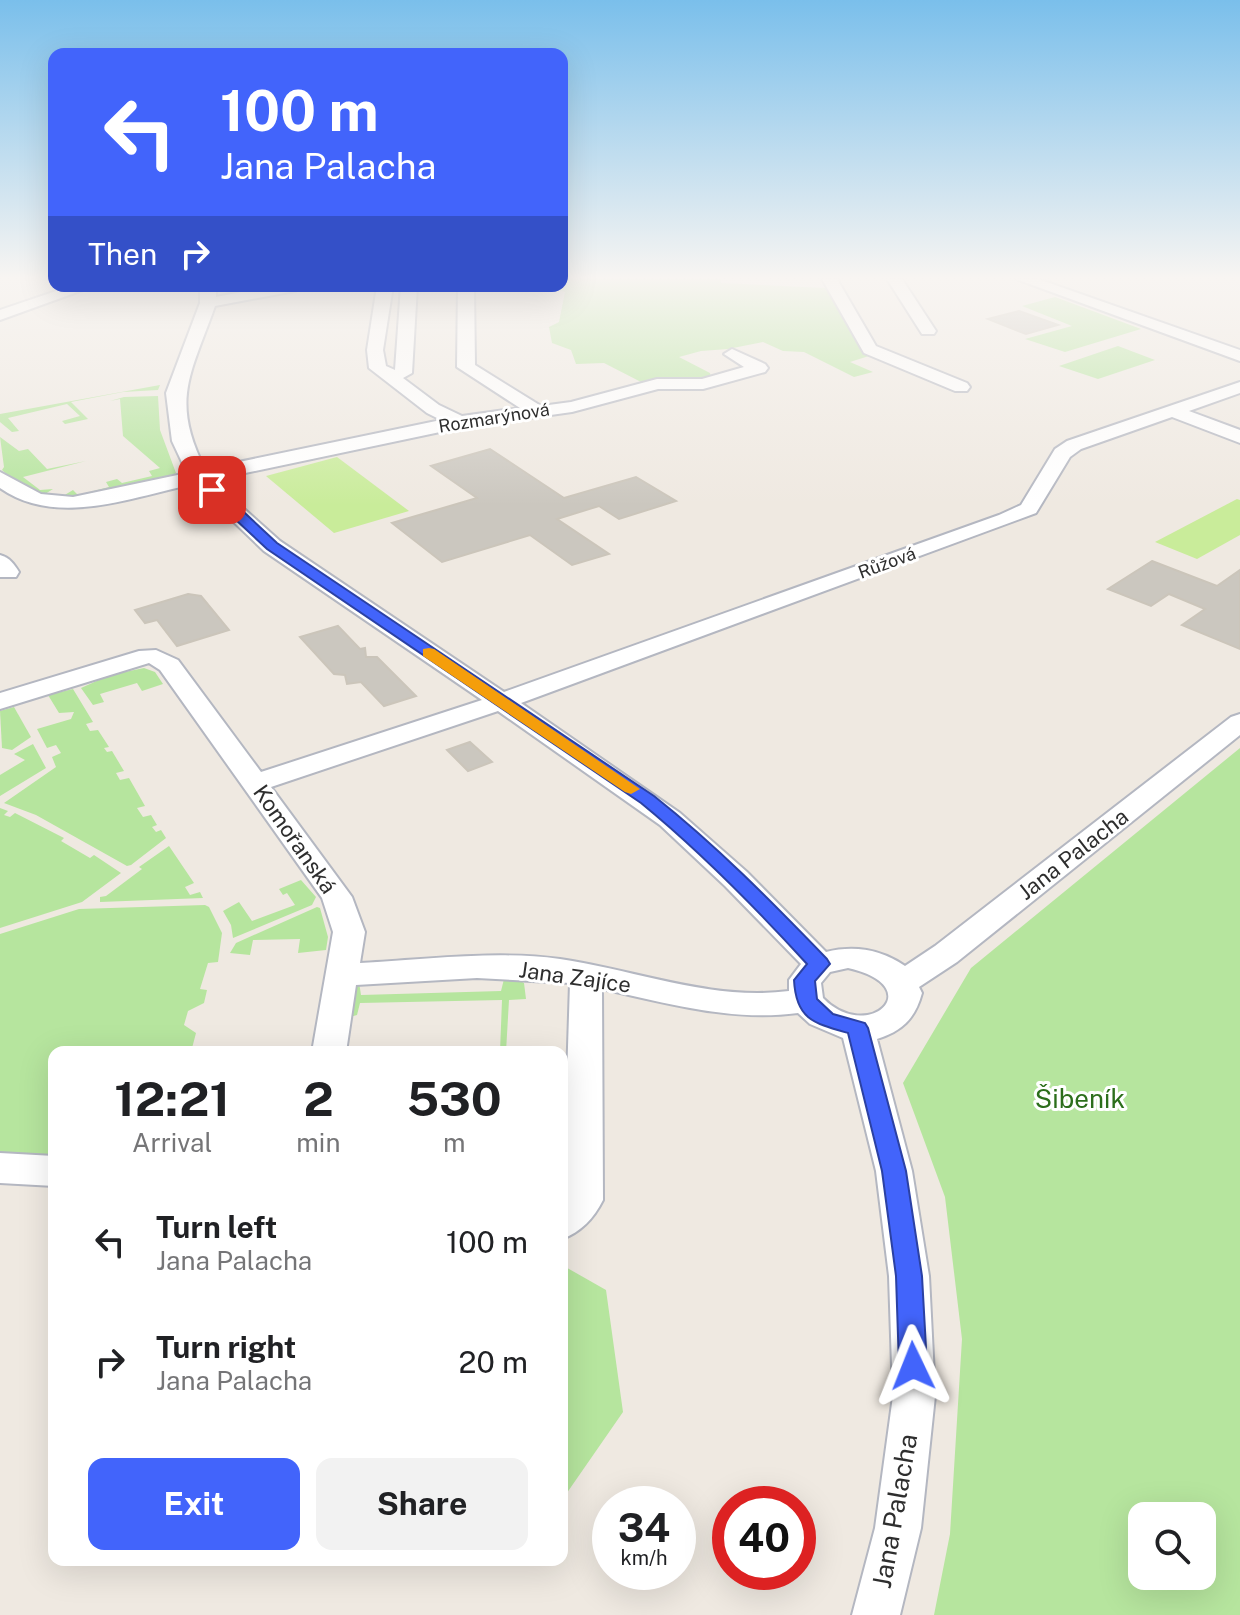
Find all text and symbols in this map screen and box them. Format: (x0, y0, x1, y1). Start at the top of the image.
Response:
text: 100 m (220, 78, 379, 144)
icon: left (88, 80, 192, 184)
text: Jana Palacha (220, 145, 436, 187)
icon: right (173, 232, 217, 276)
text: Then (88, 236, 157, 272)
street label: Rozmarýnová (437, 398, 551, 437)
pin (178, 456, 246, 524)
icon: arrive (190, 468, 234, 512)
street label: Růžová (855, 542, 919, 583)
street label: Komořanská (248, 780, 342, 898)
street label: Jana Palacha (1013, 803, 1133, 905)
street label: Jana Zajíce (517, 956, 633, 998)
text: 12:21 (114, 1070, 230, 1127)
text: 2 (303, 1070, 334, 1127)
text: 530 (407, 1070, 502, 1127)
park label: Šibeník (1035, 1083, 1125, 1114)
text: Arrival (132, 1127, 212, 1158)
text: min (296, 1127, 340, 1158)
text: m (443, 1127, 465, 1158)
text: Turn left (156, 1209, 277, 1245)
icon: left (88, 1220, 132, 1264)
text: 100 m (446, 1224, 528, 1260)
text: Jana Palacha (156, 1245, 312, 1276)
position arrow (871, 1324, 955, 1408)
text: Turn right (156, 1329, 296, 1365)
icon: right (88, 1340, 132, 1384)
text: 20 m (459, 1344, 528, 1380)
text: Jana Palacha (156, 1365, 312, 1396)
street label: Jana Palacha (866, 1431, 923, 1591)
button: Exit (88, 1458, 300, 1550)
button: Share (316, 1458, 528, 1550)
speed limit sign: 40 (712, 1486, 816, 1590)
map controls (1128, 1502, 1216, 1590)
button: search (1128, 1502, 1216, 1590)
text: 34 (618, 1504, 670, 1551)
text: km/h (620, 1546, 668, 1570)

